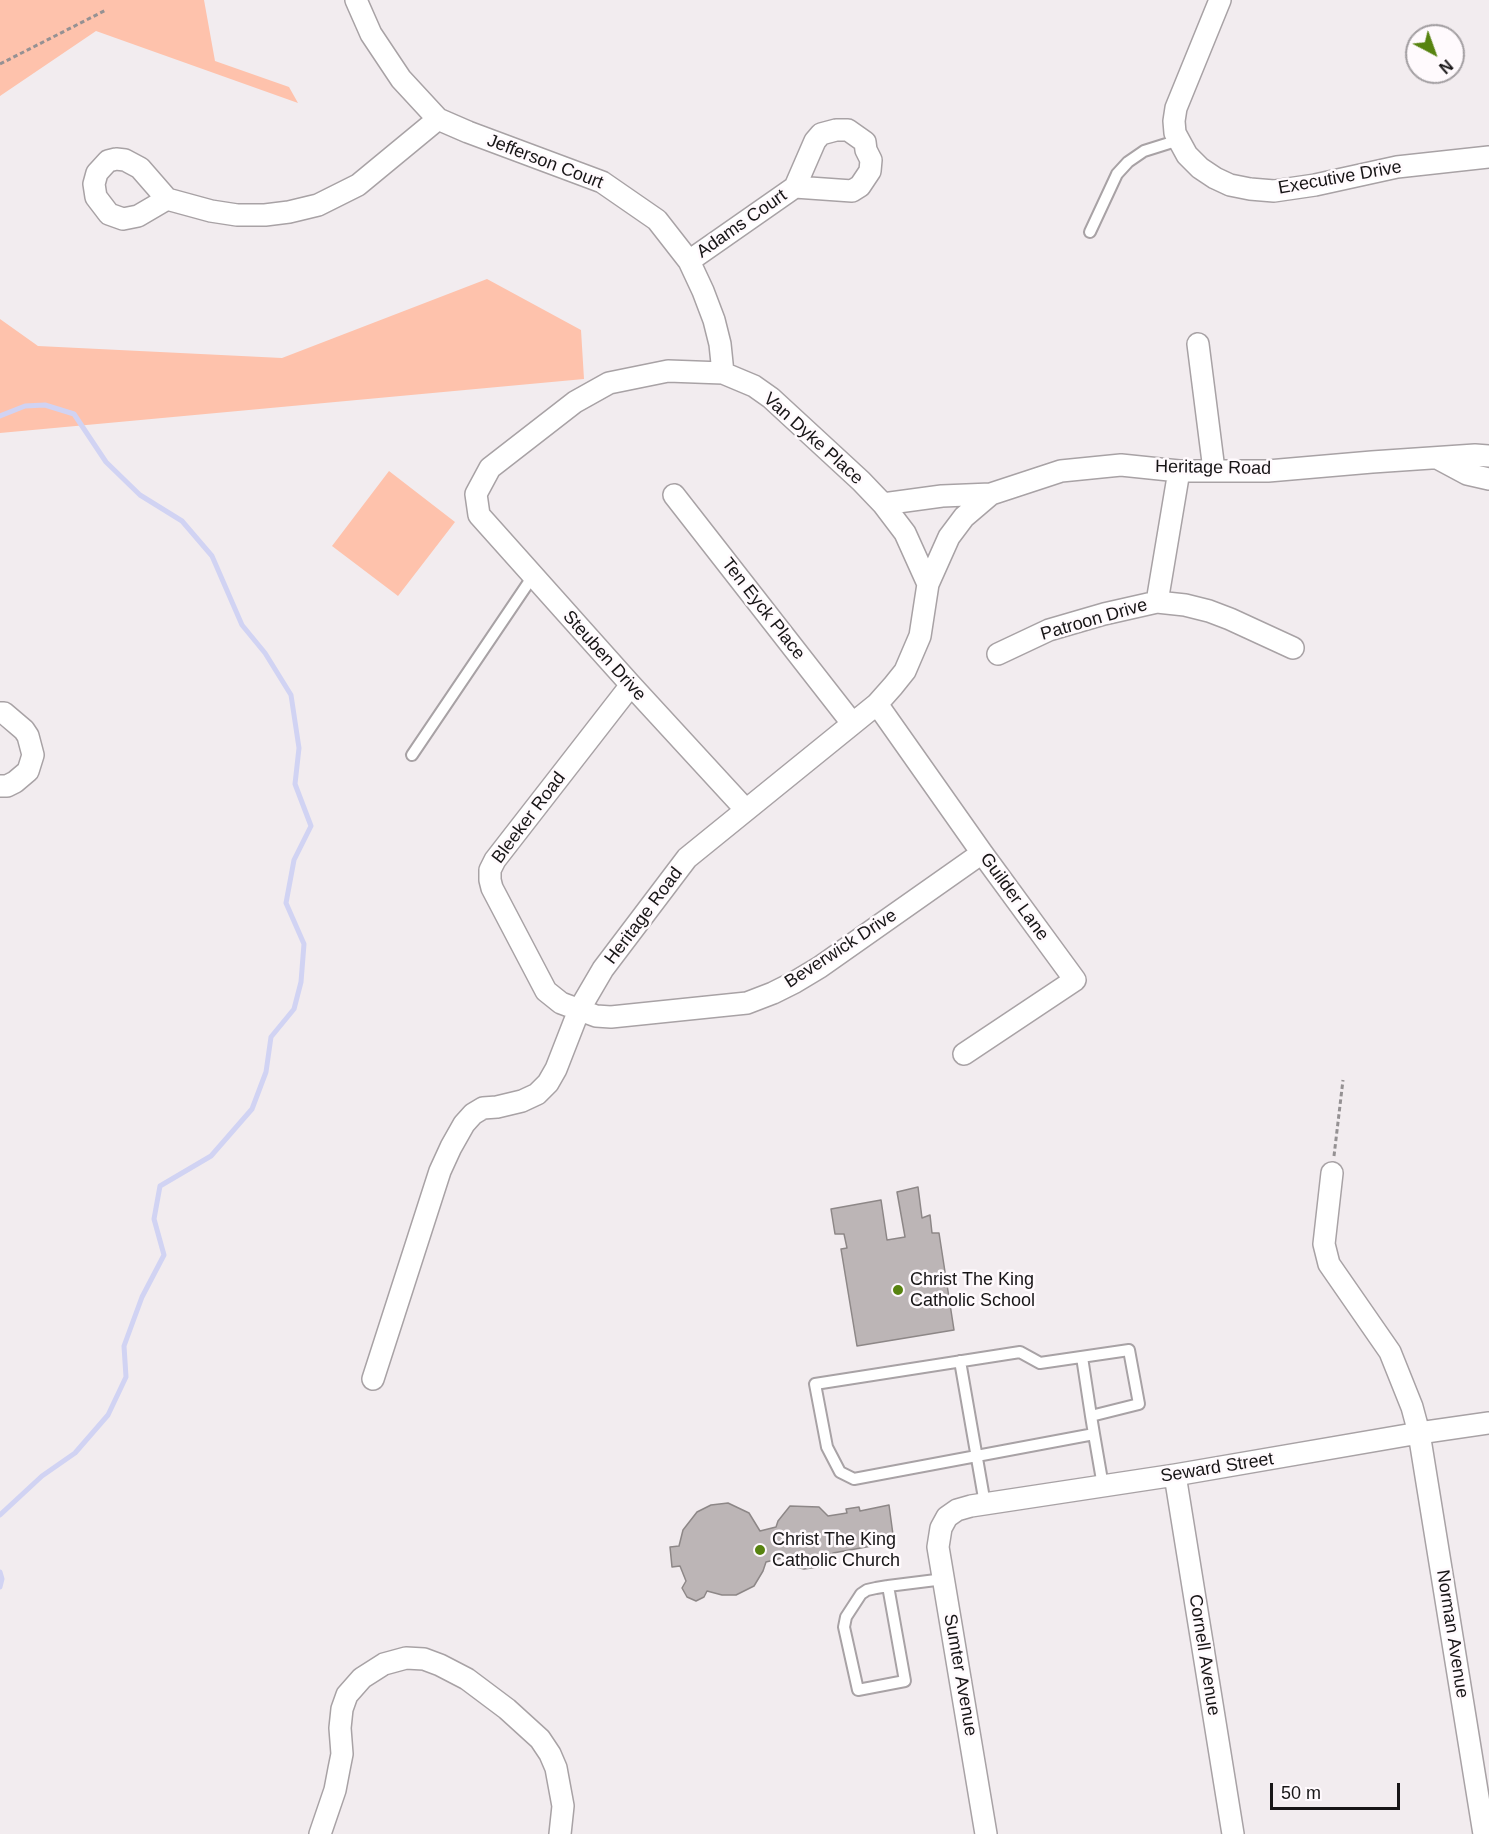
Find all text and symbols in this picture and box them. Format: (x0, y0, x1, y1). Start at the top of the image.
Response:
north arrow (1405, 24, 1465, 84)
text: N (1436, 56, 1456, 77)
street label: Jefferson Court (484, 130, 606, 194)
street label: Executive Drive (1277, 157, 1403, 199)
street label: Adams Court (693, 185, 791, 263)
street label: Van Dyke Place (759, 389, 867, 489)
street label: Heritage Road (1155, 456, 1271, 480)
street label: Ten Eyck Place (717, 554, 809, 664)
street label: Patroon Drive (1038, 594, 1150, 646)
street label: Steuben Drive (558, 606, 650, 706)
street label: Bleeker Road (488, 768, 570, 868)
street label: Guilder Lane (975, 849, 1053, 945)
street label: Heritage Road (600, 863, 688, 969)
street label: Beverwick Drive (781, 905, 901, 993)
place label: Christ The King Catholic School (910, 1269, 1035, 1312)
marker: Christ The King Catholic School (891, 1283, 905, 1297)
street label: Seward Street (1159, 1448, 1275, 1488)
place label: Christ The King Catholic Church (772, 1529, 900, 1572)
marker: Christ The King Catholic Church (753, 1543, 767, 1557)
street label: Norman Avenue (1431, 1568, 1473, 1700)
street label: Cornell Avenue (1184, 1593, 1224, 1717)
street label: Sumter Avenue (939, 1612, 981, 1738)
scale bar (1273, 1771, 1404, 1809)
text: 50 m (1281, 1783, 1321, 1803)

